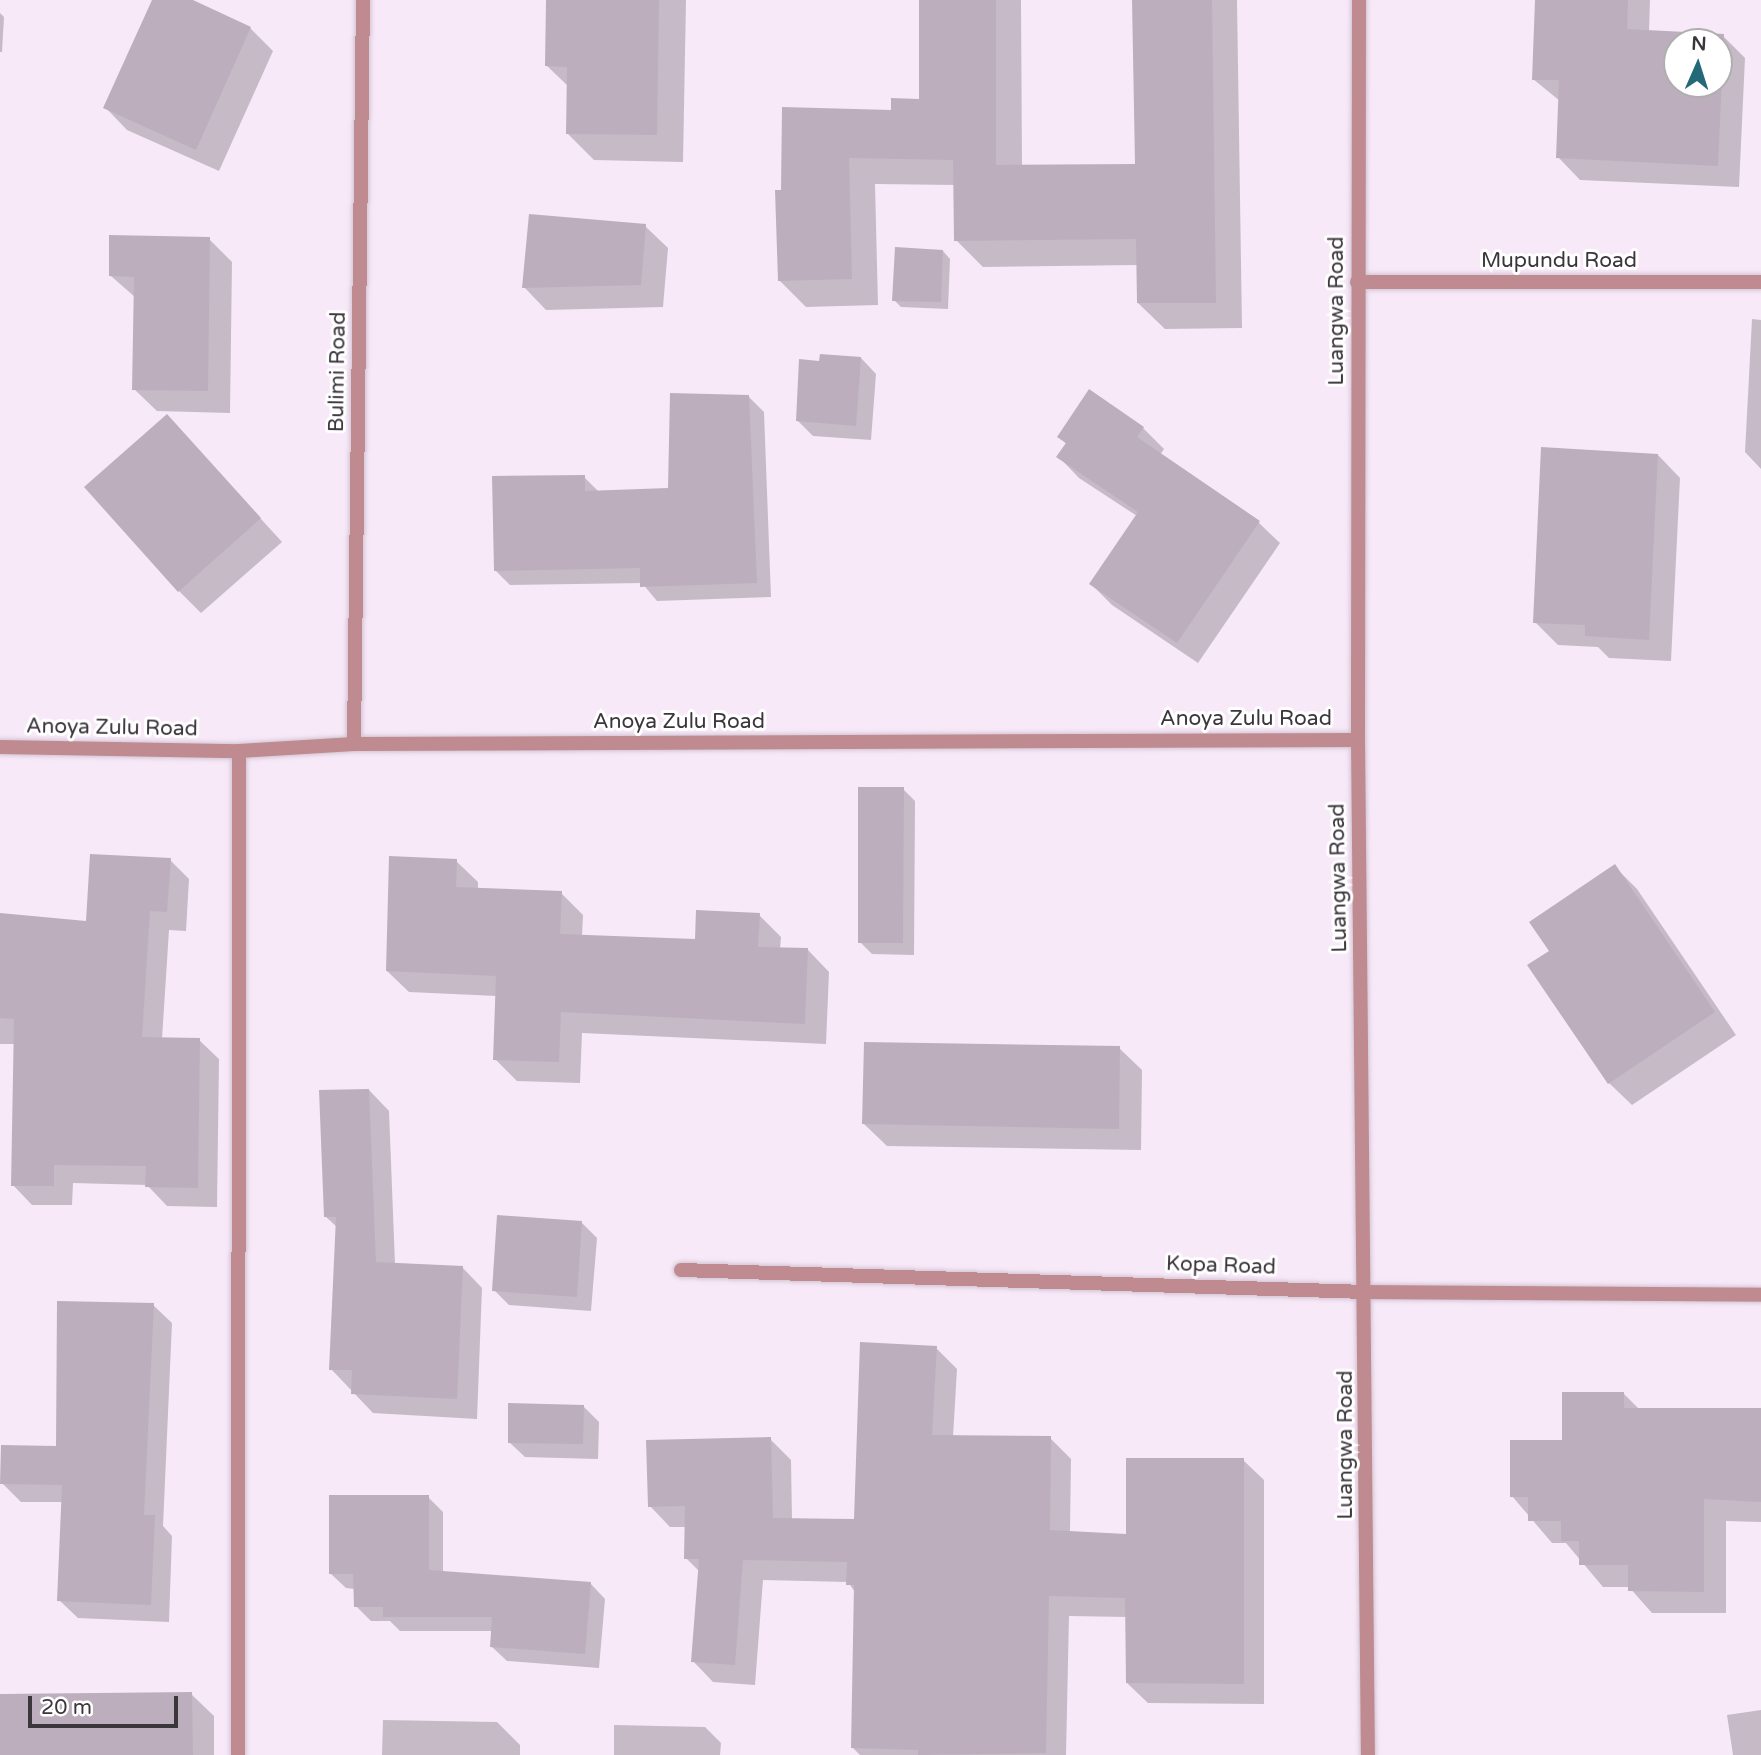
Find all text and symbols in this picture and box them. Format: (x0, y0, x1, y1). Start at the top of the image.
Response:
north arrow (1663, 28, 1733, 98)
text: N (1691, 33, 1707, 55)
street label: Luangwa Road (1324, 236, 1350, 386)
street label: Mupundu Road (1481, 248, 1637, 274)
street label: Bulimi Road (324, 312, 352, 432)
street label: Anoya Zulu Road (1160, 706, 1332, 732)
street label: Anoya Zulu Road (593, 709, 765, 735)
street label: Anoya Zulu Road (26, 714, 198, 742)
street label: Luangwa Road (1325, 803, 1353, 953)
street label: Kopa Road (1166, 1251, 1276, 1281)
street label: Luangwa Road (1333, 1370, 1359, 1520)
scale bar (32, 1682, 182, 1726)
text: 20 m (41, 1695, 92, 1720)

